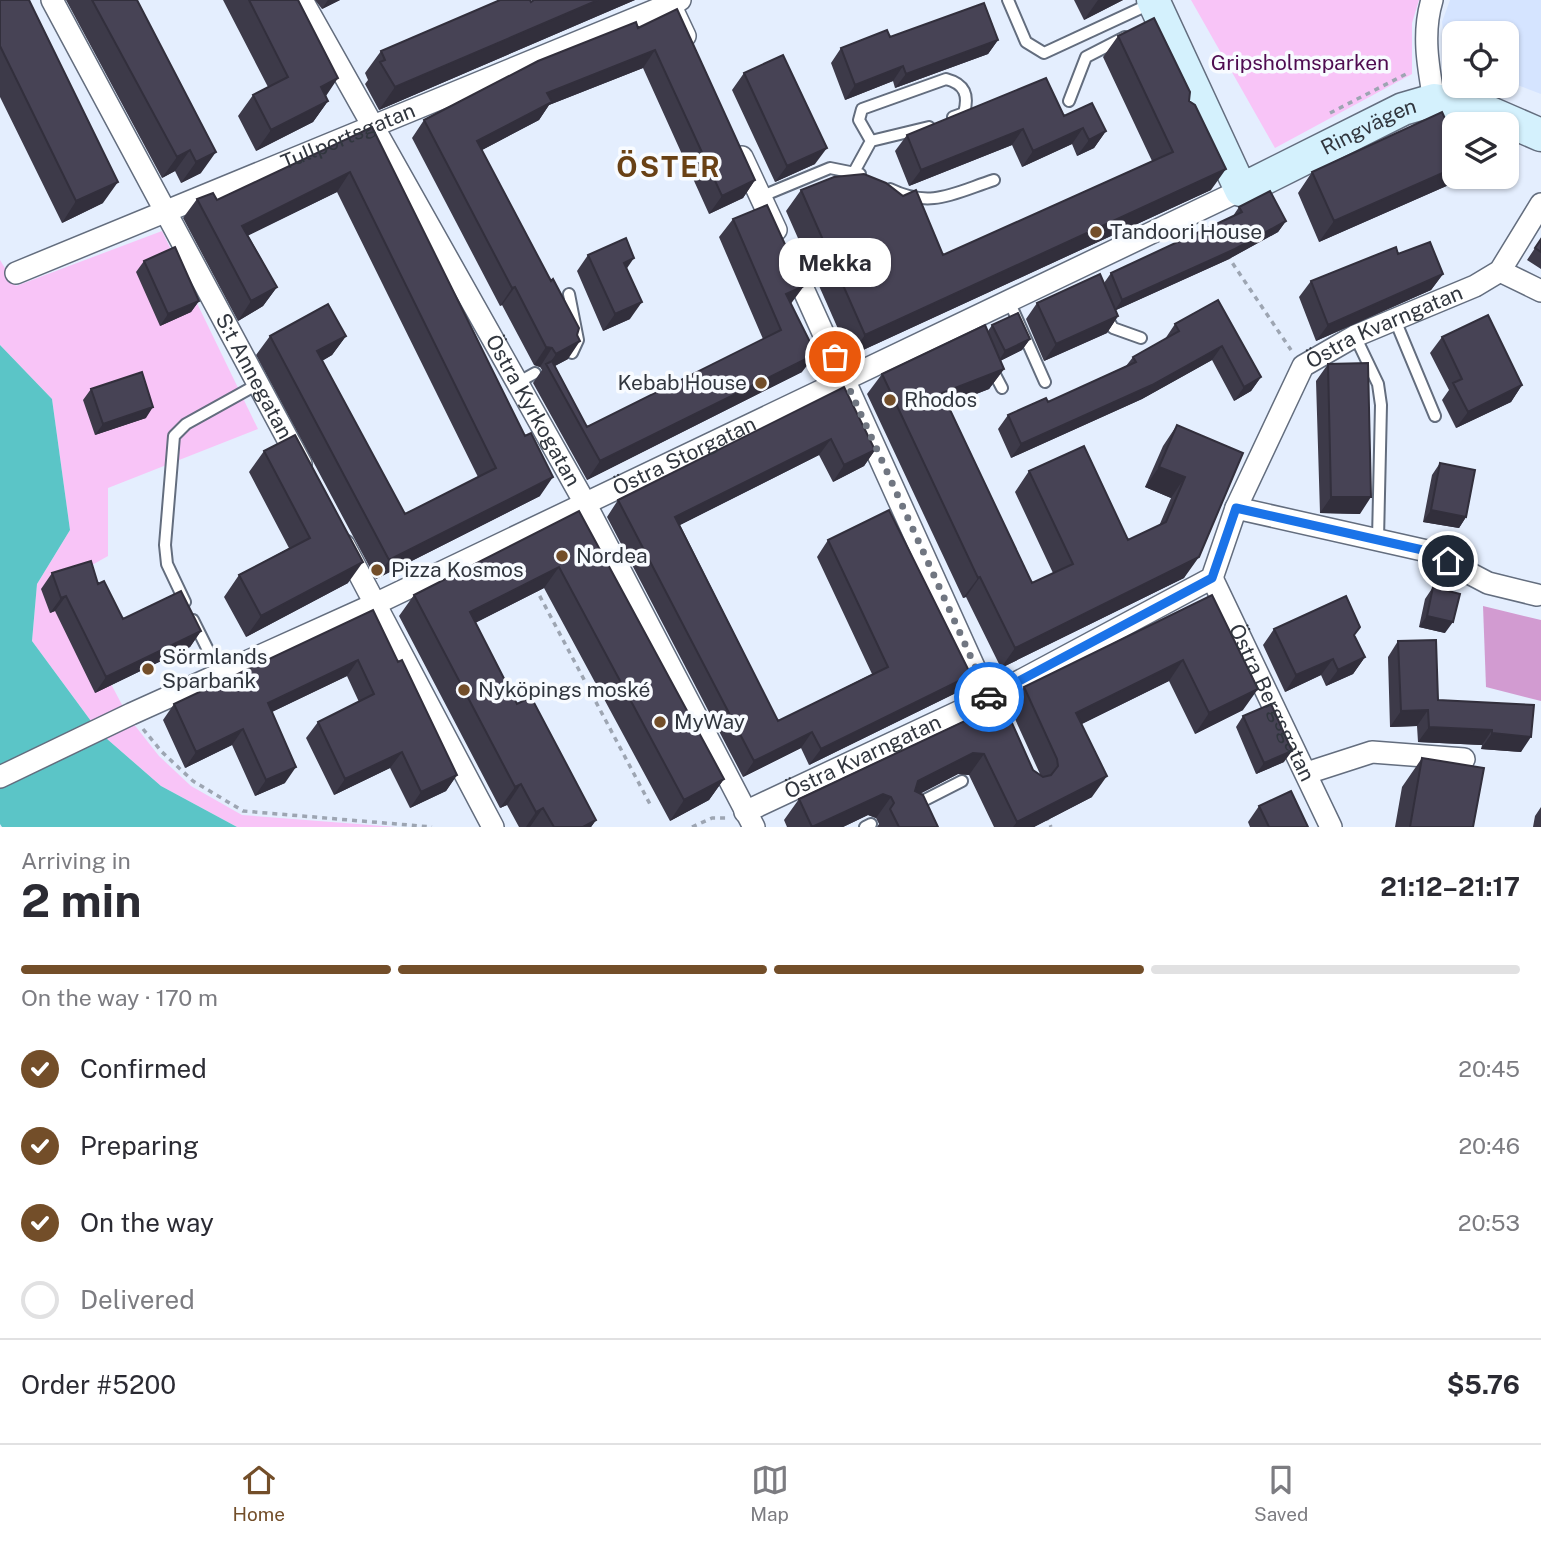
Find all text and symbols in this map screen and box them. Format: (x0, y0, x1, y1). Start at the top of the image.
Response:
map controls (1442, 21, 1519, 189)
button: locate (1442, 21, 1519, 98)
park label: Gripsholmsparken (1211, 50, 1389, 75)
street label: Ringvägen (1317, 93, 1419, 160)
street label: Tullportsgatan (277, 97, 419, 175)
button: layers (1442, 112, 1519, 189)
district label: ÖSTER (616, 150, 722, 183)
place label: Tandoori House (1110, 219, 1262, 244)
marker: Tandoori House (1088, 224, 1104, 240)
callout: Mekka (779, 238, 891, 287)
text: Mekka (798, 249, 872, 276)
street label: Östra Kvarngatan (1301, 280, 1466, 374)
street label: S:t Annegatan (210, 309, 298, 443)
pin (805, 327, 865, 387)
street label: Östra Kyrkogatan (481, 330, 586, 491)
icon: bag (816, 338, 854, 376)
place label: Kebab House (617, 370, 747, 395)
marker: Kebab House (753, 375, 769, 391)
place label: Rhodos (904, 387, 977, 412)
marker: Rhodos (882, 392, 898, 408)
street label: Östra Storgatan (609, 411, 760, 500)
pin (1418, 531, 1478, 591)
icon: home (1429, 542, 1467, 580)
place label: Nordea (576, 543, 648, 568)
marker: Nordea (554, 548, 570, 564)
place label: Pizza Kosmos (391, 557, 524, 582)
marker: Pizza Kosmos (369, 562, 385, 578)
street label: Östra Bergsgatan (1224, 620, 1320, 785)
place label: Sörmlands Sparbank (162, 644, 267, 693)
marker: Sörmlands Sparbank (140, 661, 156, 677)
courier (954, 662, 1024, 732)
place label: Nyköpings moské (478, 677, 650, 702)
icon: car (970, 678, 1008, 716)
marker: Nyköpings moské (456, 682, 472, 698)
place label: MyWay (674, 709, 745, 734)
street label: Östra Kvarngatan (780, 709, 945, 804)
marker: MyWay (652, 714, 668, 730)
text: Arriving in (21, 847, 131, 874)
text: 21:12–21:17 (1380, 871, 1520, 902)
text: 2 min (21, 873, 141, 927)
text: On the way · 170 m (21, 984, 218, 1011)
icon: check (21, 1050, 59, 1088)
text: Confirmed (80, 1053, 207, 1084)
text: 20:45 (1458, 1055, 1520, 1082)
icon: check (21, 1127, 59, 1165)
text: Preparing (80, 1130, 199, 1161)
text: 20:46 (1458, 1132, 1520, 1159)
icon: check (21, 1204, 59, 1242)
text: On the way (80, 1207, 214, 1238)
text: 20:53 (1458, 1209, 1520, 1236)
text: Delivered (80, 1284, 195, 1315)
text: Order #5200 (21, 1369, 176, 1400)
text: $5.76 (1447, 1369, 1520, 1400)
tab: Home (233, 1461, 285, 1525)
tab: Map (750, 1461, 789, 1525)
tab: Saved (1254, 1461, 1308, 1525)

